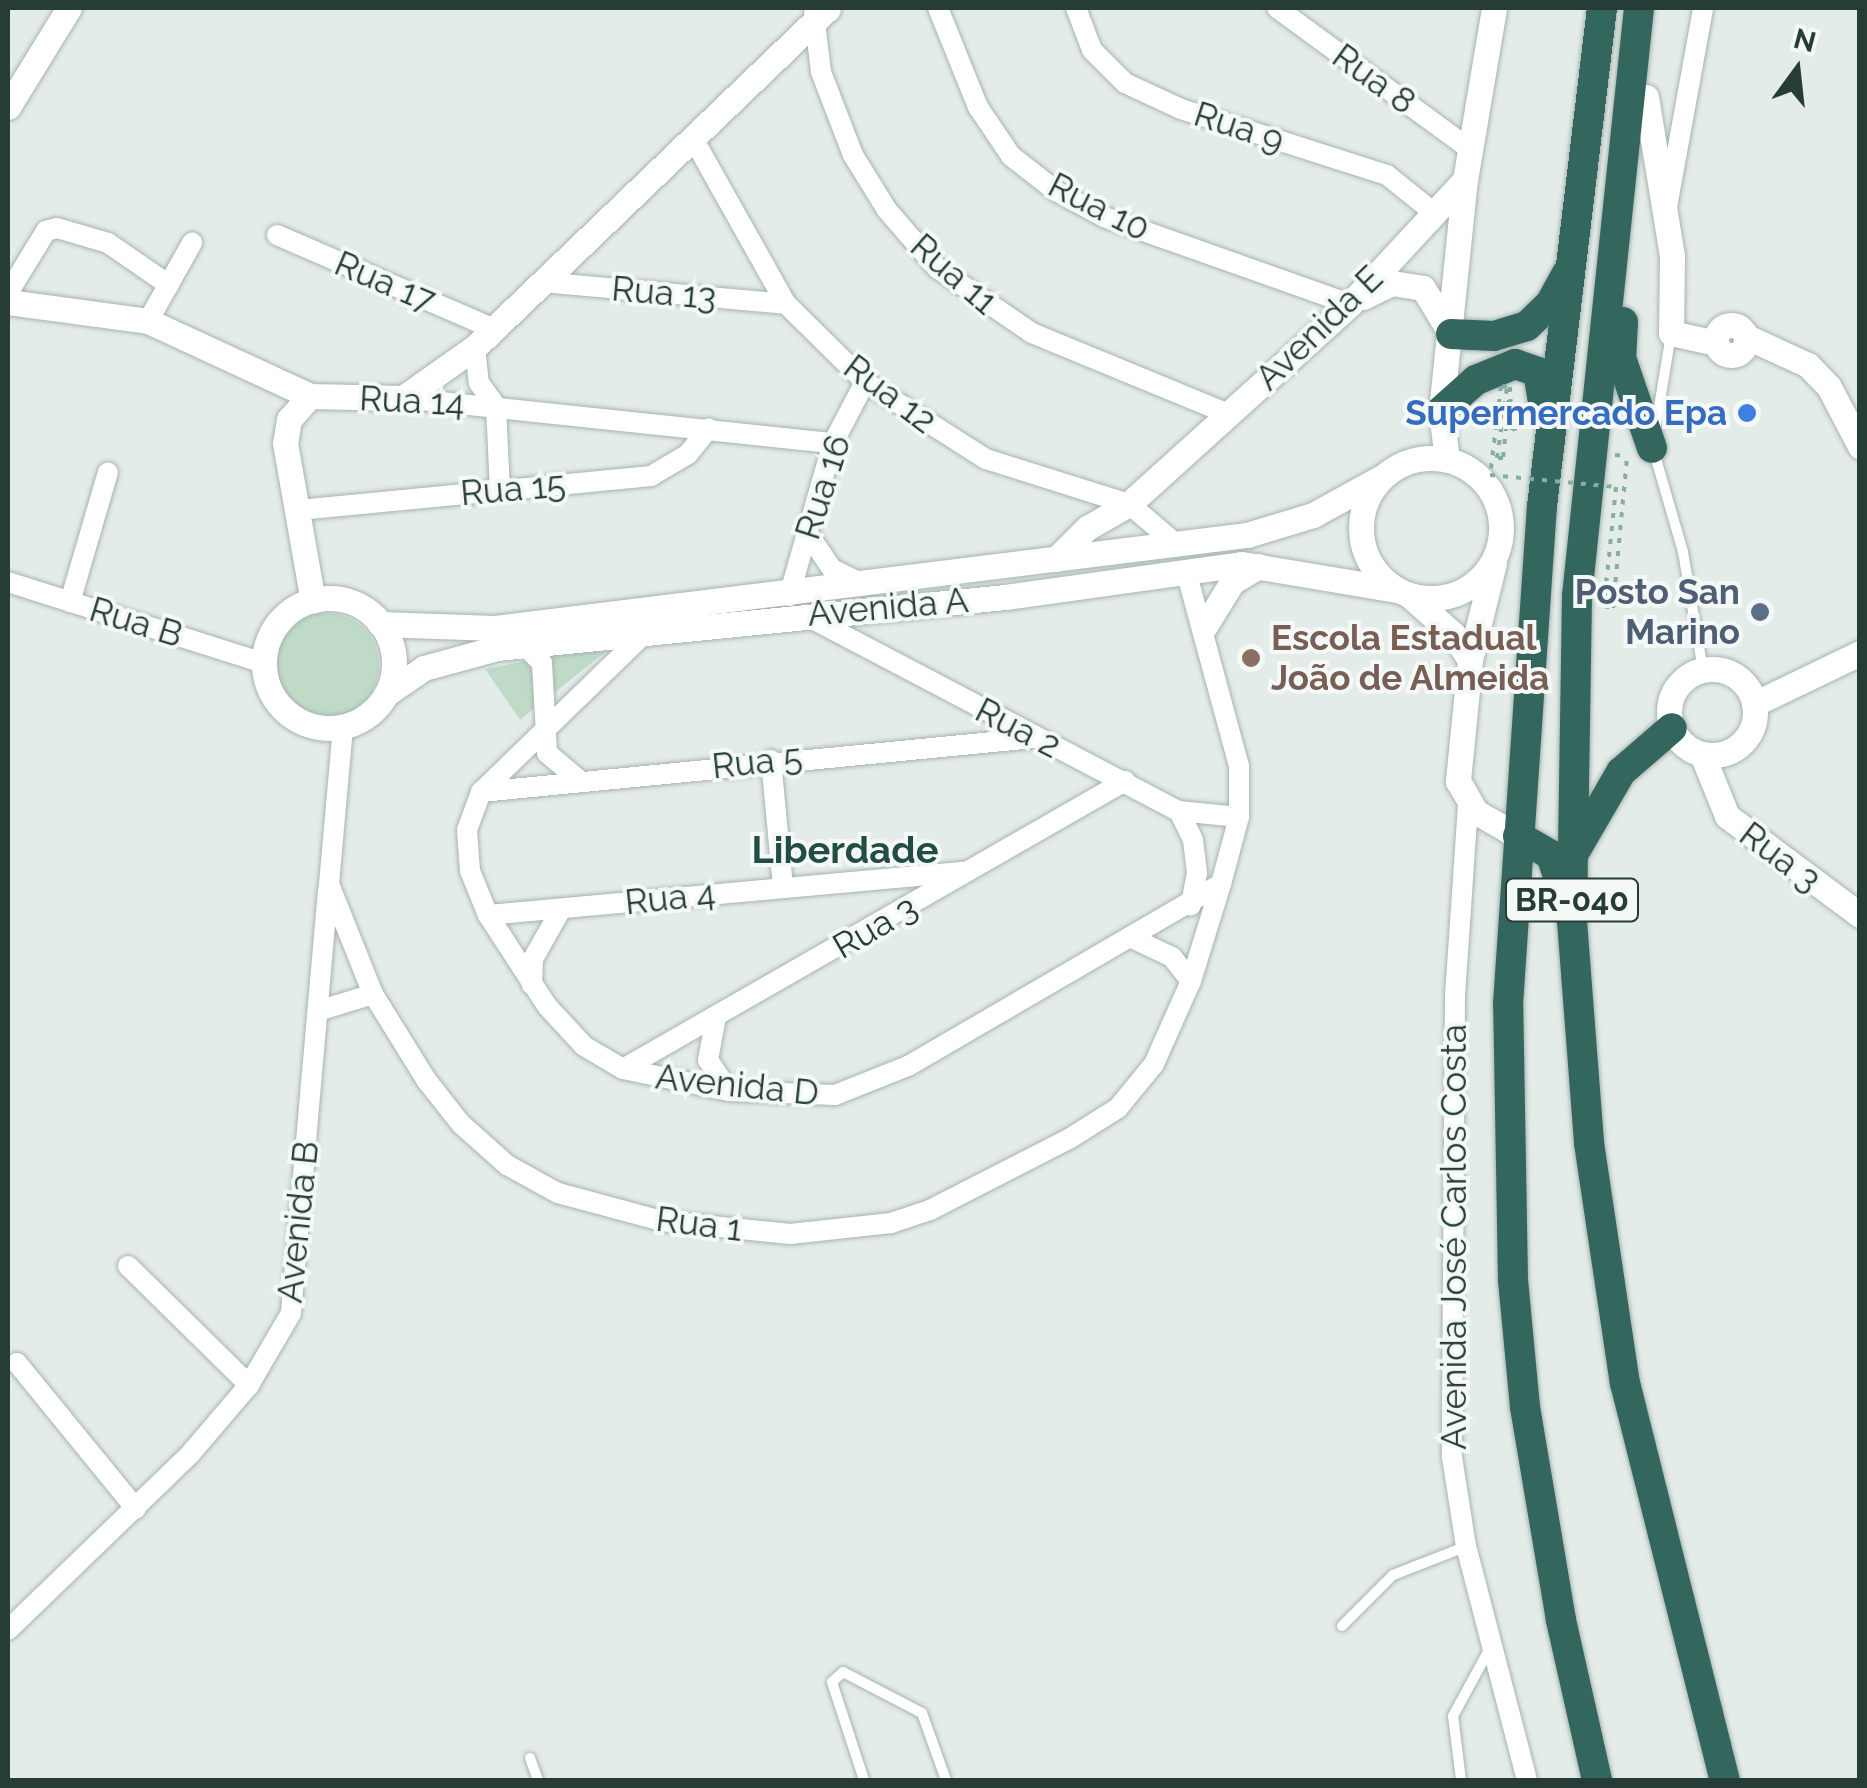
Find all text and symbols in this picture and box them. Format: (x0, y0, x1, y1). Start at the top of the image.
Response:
north arrow (1747, 20, 1847, 120)
text: N (1790, 22, 1819, 59)
street label: Rua 8 (1324, 35, 1424, 123)
street label: Rua 9 (1189, 93, 1289, 161)
street label: Rua 10 (1041, 164, 1157, 250)
street label: Rua 11 (902, 225, 1006, 323)
street label: Rua 17 (329, 242, 441, 322)
street label: Avenida E (1247, 257, 1391, 399)
street label: Rua 13 (610, 268, 718, 318)
street label: Rua 12 (836, 346, 944, 442)
street label: Rua 14 (358, 377, 466, 425)
place label: Supermercado Epa (1405, 392, 1727, 434)
marker: Supermercado Epa (1736, 402, 1758, 424)
street label: Rua 16 (786, 429, 860, 545)
street label: Rua 15 (459, 463, 567, 515)
place label: Posto San Marino (1575, 571, 1740, 653)
street label: Avenida A (805, 579, 971, 635)
street label: Rua B (85, 588, 187, 656)
marker: Posto San Marino (1749, 601, 1771, 623)
place label: Escola Estadual João de Almeida (1271, 617, 1550, 699)
marker: Escola Estadual João de Almeida (1240, 647, 1262, 669)
street label: Rua 2 (969, 689, 1067, 767)
street label: Rua 5 (710, 736, 804, 788)
street label: Rua 3 (1731, 813, 1829, 901)
district label: Liberdade (752, 827, 938, 873)
street label: Rua 4 (623, 872, 717, 924)
road number: BR-040 (1504, 873, 1640, 927)
street label: Rua 3 (826, 886, 924, 968)
street label: Avenida José Carlos Costa (1433, 1024, 1475, 1450)
street label: Avenida D (653, 1056, 821, 1114)
street label: Avenida B (269, 1139, 327, 1305)
street label: Rua 1 (654, 1198, 744, 1250)

